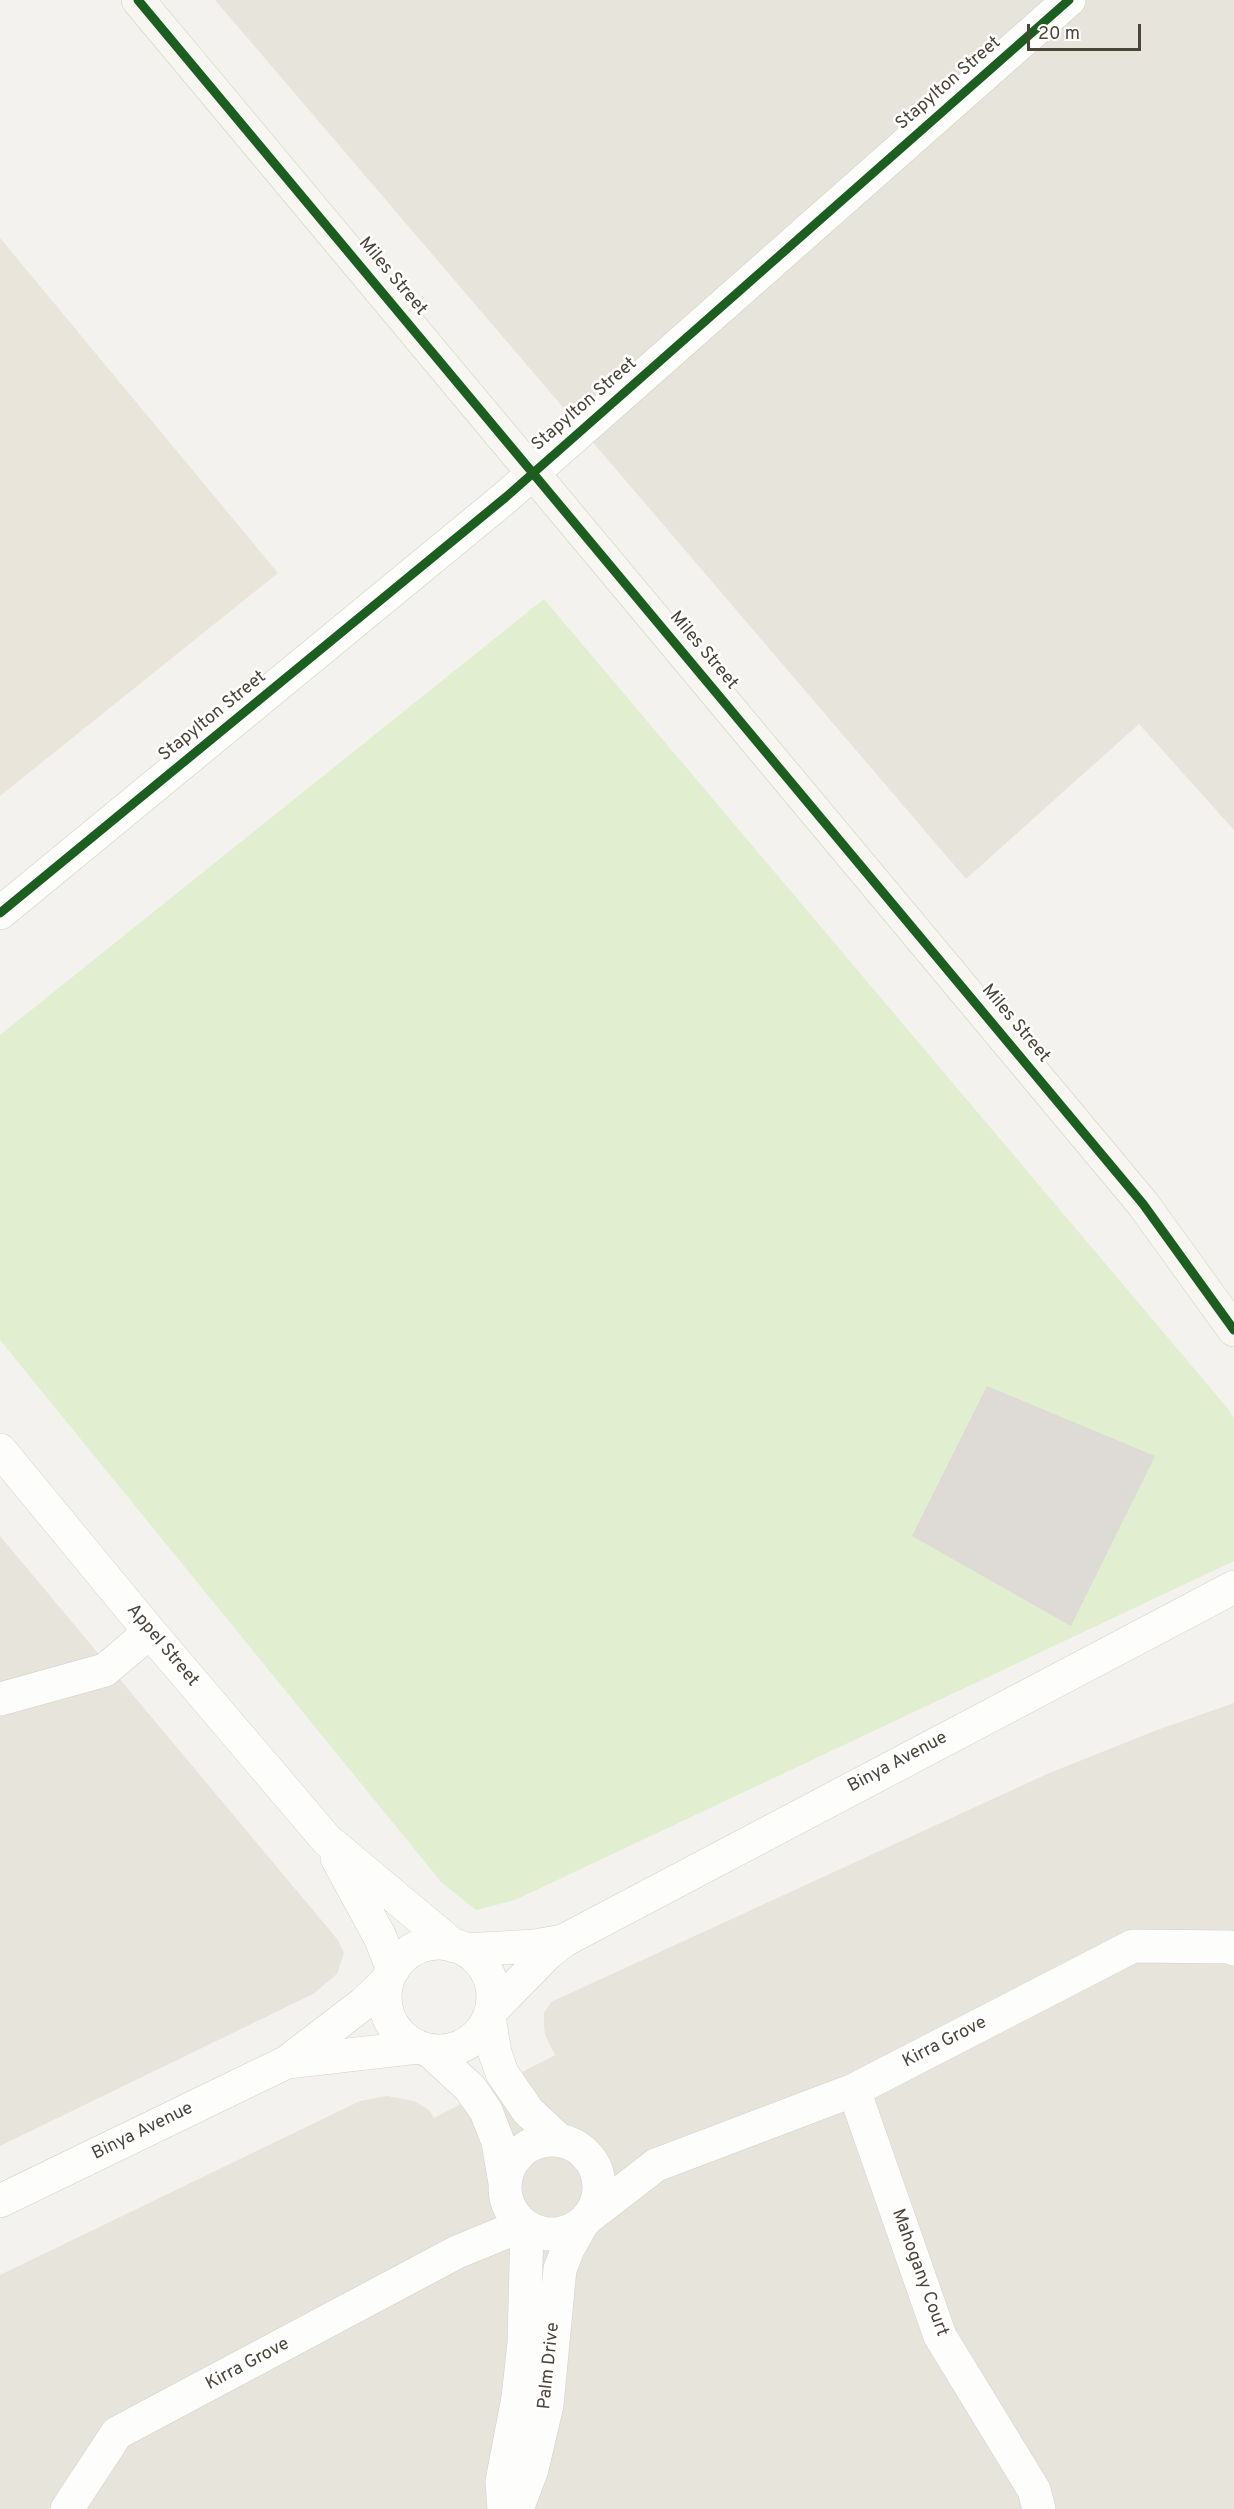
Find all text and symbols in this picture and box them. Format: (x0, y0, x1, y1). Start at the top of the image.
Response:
scale bar (1030, 12, 1144, 50)
text: 20 m (1038, 23, 1080, 46)
street label: Stapylton Street (892, 33, 1006, 135)
street label: Miles Street (353, 233, 431, 321)
street label: Stapylton Street (528, 354, 642, 456)
street label: Miles Street (664, 607, 742, 695)
street label: Stapylton Street (155, 667, 271, 767)
street label: Miles Street (976, 980, 1054, 1068)
street label: Appel Street (121, 1600, 203, 1692)
street label: Binya Avenue (845, 1728, 951, 1798)
street label: Kirra Grove (899, 2013, 991, 2073)
street label: Binya Avenue (89, 2098, 197, 2166)
street label: Mahogany Court (886, 2206, 952, 2340)
street label: Palm Drive (535, 2321, 565, 2411)
street label: Kirra Grove (203, 2334, 293, 2396)

